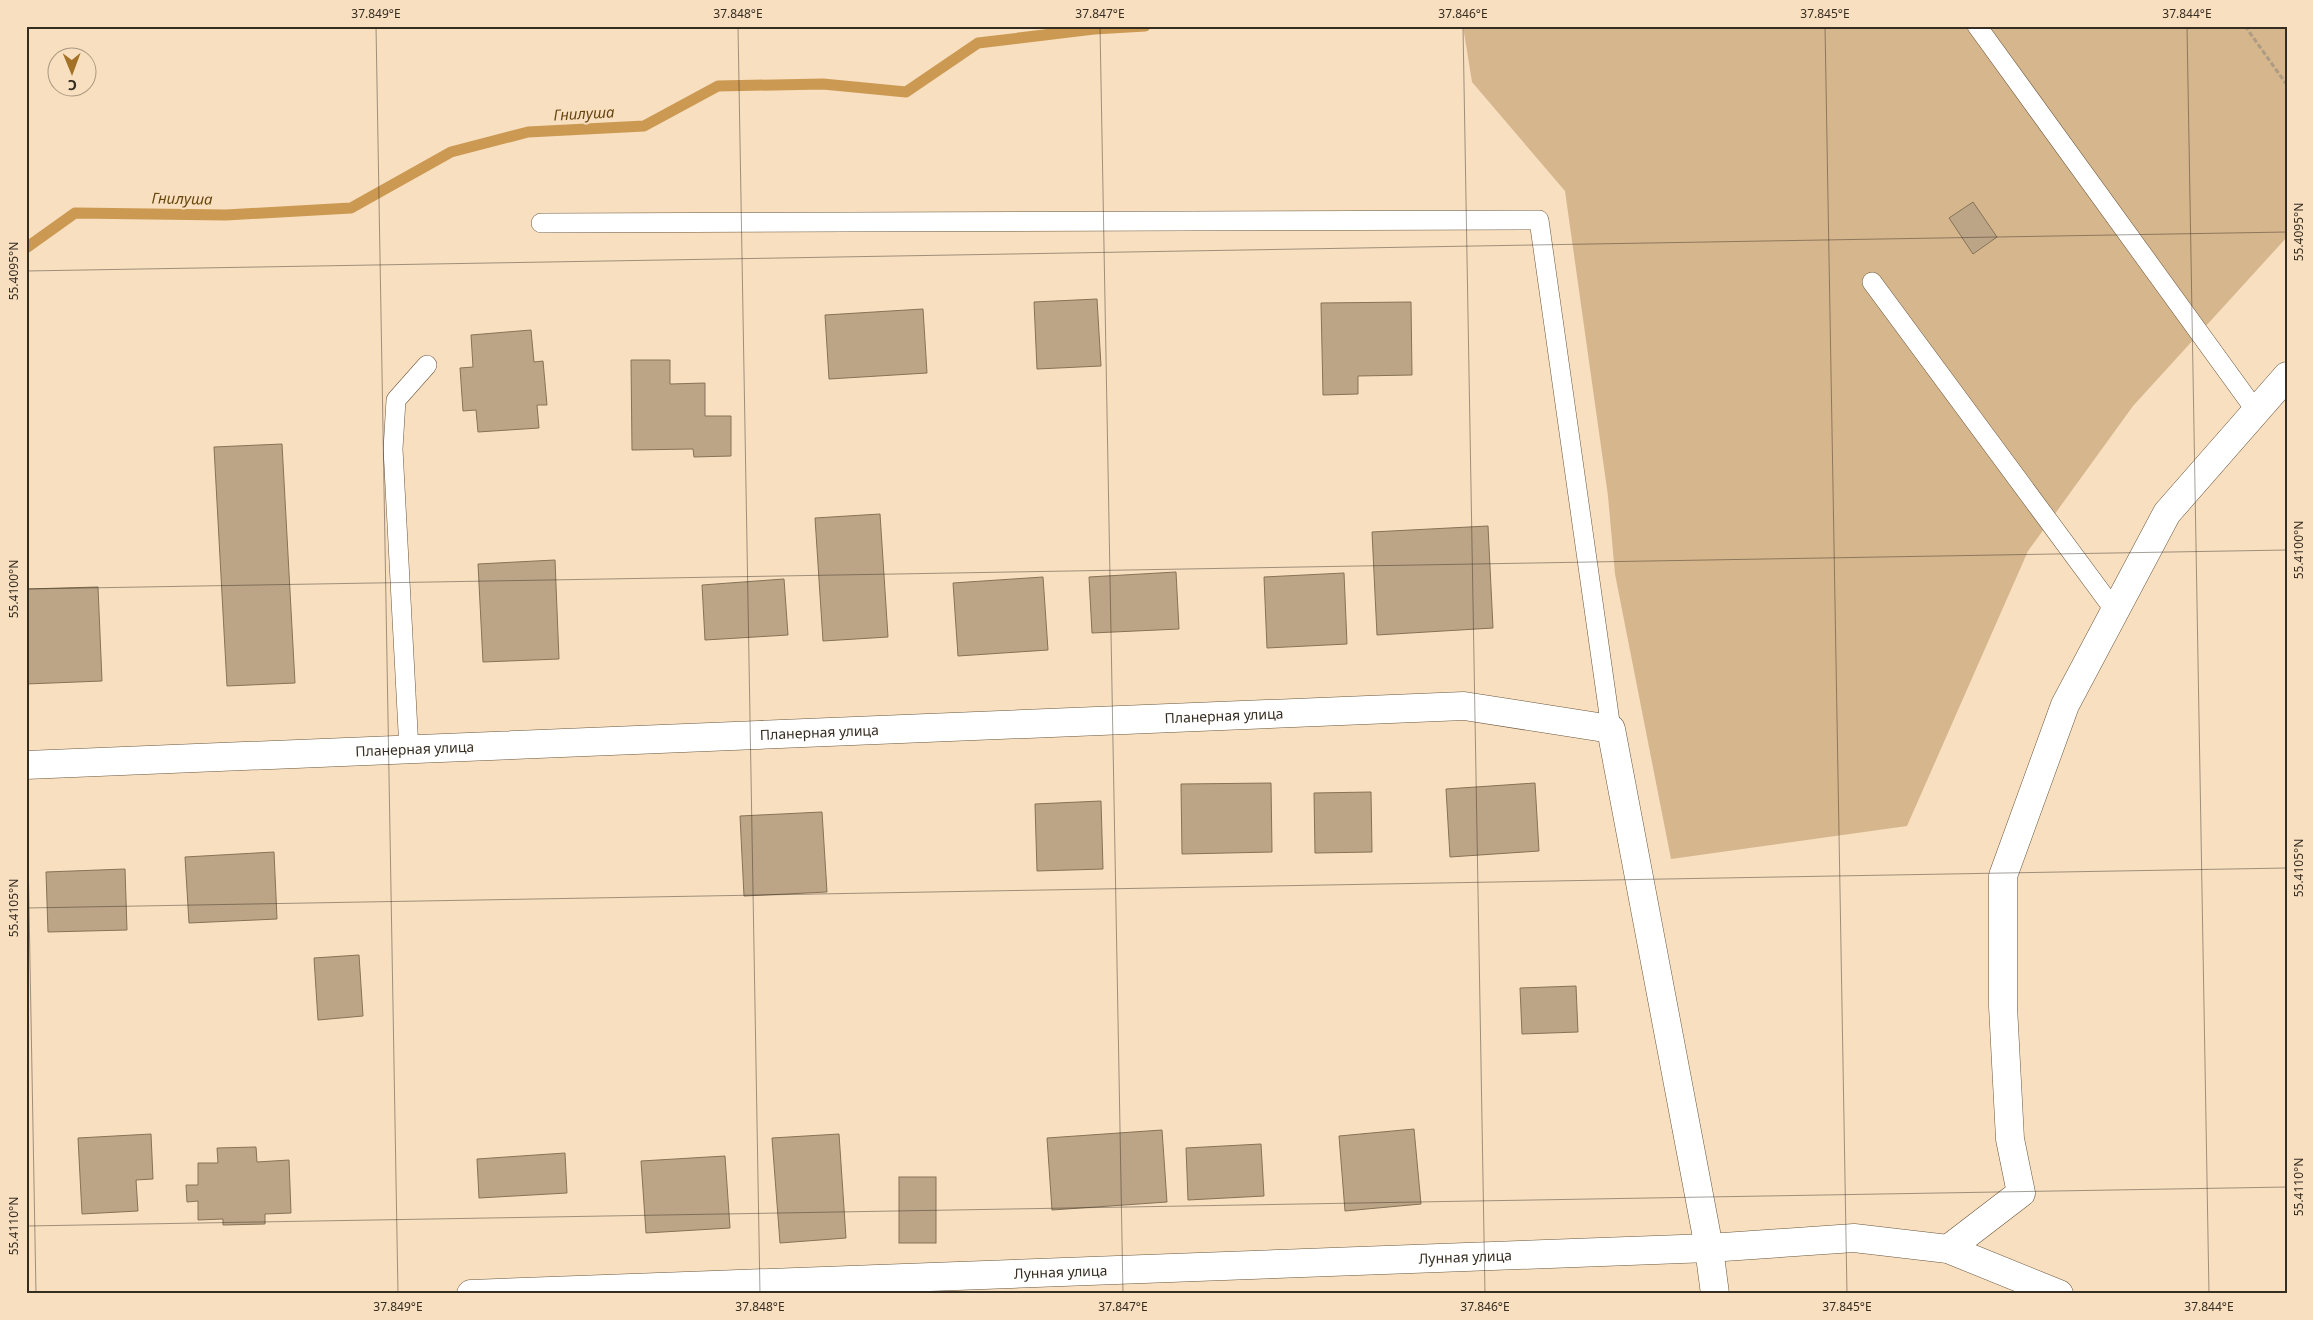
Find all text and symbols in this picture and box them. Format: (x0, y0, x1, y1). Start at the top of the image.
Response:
text: 37.849°E (351, 5, 401, 22)
text: 37.848°E (713, 5, 763, 22)
text: 37.847°E (1075, 5, 1125, 22)
text: 37.846°E (1438, 5, 1488, 22)
text: 37.845°E (1800, 5, 1850, 22)
text: 37.844°E (2162, 5, 2212, 22)
north arrow (48, 48, 98, 98)
text: С (68, 76, 77, 95)
water label: Гнилуша (553, 101, 615, 125)
water label: Гнилуша (151, 187, 213, 209)
text: 55.4095°N (2290, 203, 2307, 261)
text: 55.4095°N (5, 242, 22, 300)
text: 55.4100°N (2290, 521, 2307, 579)
text: 55.4100°N (5, 560, 22, 618)
street label: Планерная улица (1164, 703, 1284, 727)
street label: Планерная улица (759, 720, 879, 744)
street label: Планерная улица (355, 737, 474, 760)
text: 55.4105°N (2290, 839, 2307, 897)
text: 55.4105°N (5, 879, 22, 937)
text: 55.4110°N (2290, 1158, 2307, 1216)
text: 55.4110°N (5, 1197, 22, 1255)
street label: Лунная улица (1418, 1245, 1512, 1268)
street label: Лунная улица (1014, 1260, 1108, 1283)
text: 37.849°E (373, 1298, 423, 1315)
text: 37.848°E (735, 1298, 785, 1315)
text: 37.847°E (1098, 1298, 1148, 1315)
text: 37.846°E (1460, 1298, 1510, 1315)
text: 37.845°E (1822, 1298, 1872, 1315)
text: 37.844°E (2184, 1298, 2234, 1315)

